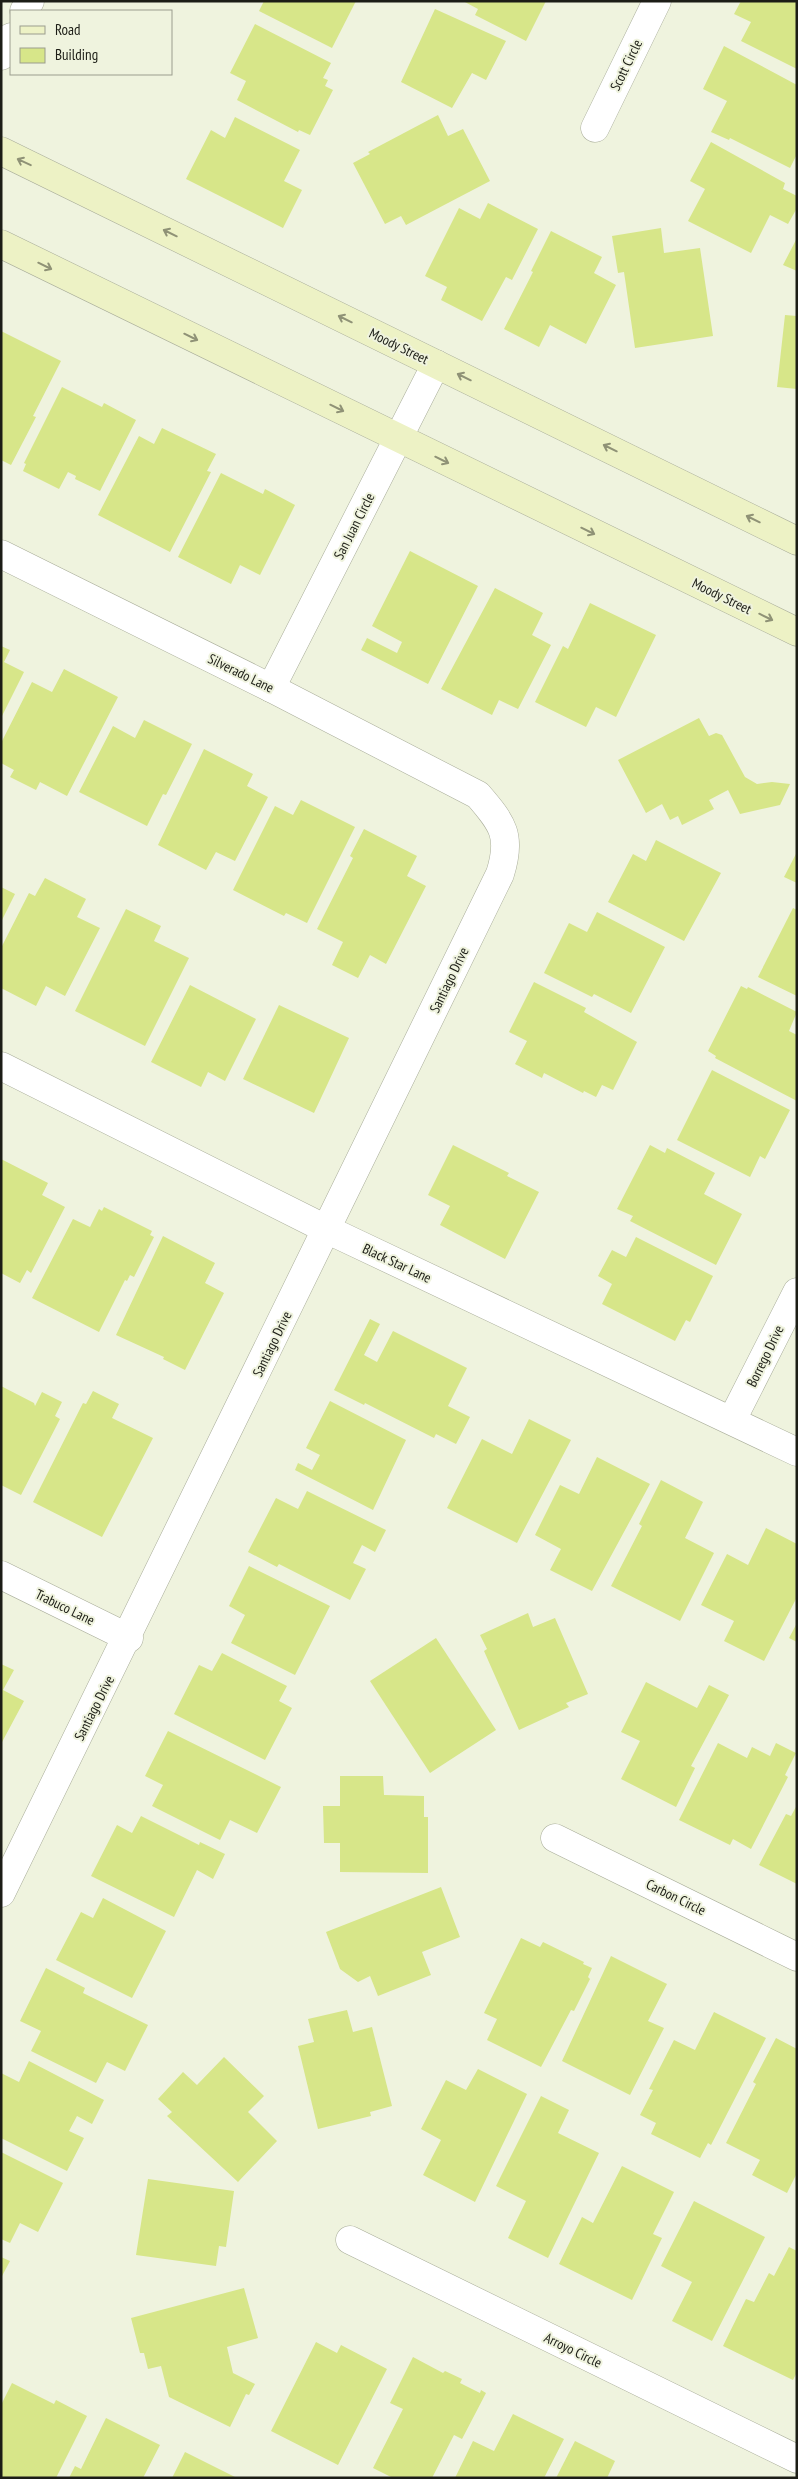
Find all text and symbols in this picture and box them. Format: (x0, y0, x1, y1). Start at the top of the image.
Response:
legend (10, 10, 172, 75)
text: Road (55, 20, 81, 39)
street label: Scott Circle (606, 36, 646, 94)
text: Building (55, 45, 98, 64)
one-way arrow (17, 157, 32, 167)
one-way arrow (163, 228, 178, 238)
one-way arrow (37, 261, 52, 271)
one-way arrow (338, 314, 353, 324)
street label: Moody Street (366, 324, 432, 368)
one-way arrow (183, 333, 198, 342)
one-way arrow (456, 372, 471, 382)
one-way arrow (329, 404, 344, 414)
one-way arrow (603, 443, 618, 452)
one-way arrow (434, 456, 449, 465)
street label: San Juan Circle (330, 490, 379, 562)
one-way arrow (746, 514, 761, 523)
one-way arrow (580, 527, 595, 536)
street label: Moody Street (689, 574, 755, 618)
one-way arrow (758, 613, 773, 623)
street label: Silverado Lane (205, 649, 277, 697)
street label: Santiago Drive (425, 944, 473, 1016)
street label: Black Star Lane (360, 1239, 434, 1287)
street label: Santiago Drive (248, 1308, 296, 1380)
street label: Borrego Drive (742, 1322, 788, 1390)
street label: Trabuco Lane (32, 1585, 98, 1629)
street label: Santiago Drive (70, 1672, 118, 1744)
street label: Carbon Circle (643, 1875, 709, 1919)
street label: Arroyo Circle (541, 2328, 605, 2372)

